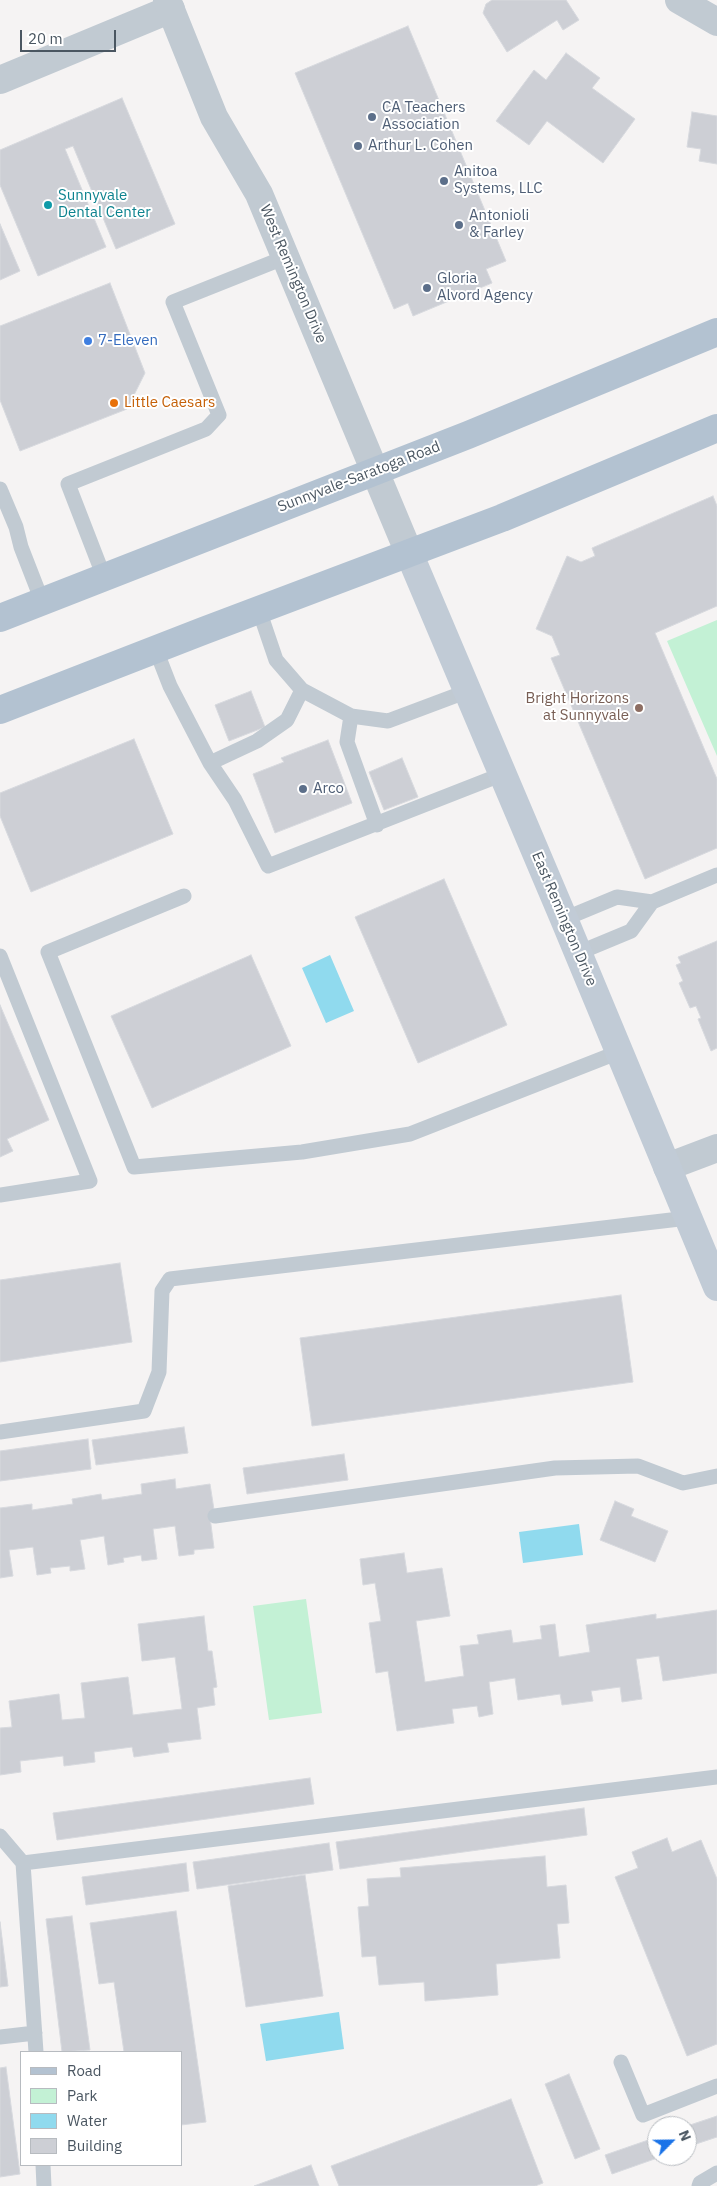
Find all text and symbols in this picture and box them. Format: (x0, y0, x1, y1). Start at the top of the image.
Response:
scale bar (22, 20, 119, 52)
text: 20 m (28, 29, 63, 48)
place label: CA Teachers Association (382, 99, 465, 134)
marker: CA Teachers Association (366, 111, 378, 123)
place label: Arthur L. Cohen (368, 137, 473, 155)
marker: Arthur L. Cohen (352, 140, 364, 152)
place label: Anitoa Systems, LLC (454, 163, 543, 198)
marker: Anitoa Systems, LLC (438, 175, 450, 187)
place label: Sunnyvale Dental Center (58, 187, 151, 222)
marker: Sunnyvale Dental Center (42, 199, 54, 211)
street label: West Remington Drive (256, 202, 330, 346)
place label: Antonioli & Farley (469, 207, 529, 242)
marker: Antonioli & Farley (453, 219, 465, 231)
place label: Gloria Alvord Agency (437, 270, 533, 305)
marker: Gloria Alvord Agency (421, 282, 433, 294)
place label: 7-Eleven (98, 332, 158, 350)
marker: 7-Eleven (82, 335, 94, 347)
place label: Little Caesars (124, 394, 215, 412)
marker: Little Caesars (108, 397, 120, 409)
street label: Sunnyvale-Saratoga Road (275, 438, 443, 516)
place label: Bright Horizons at Sunnyvale (525, 690, 629, 725)
marker: Bright Horizons at Sunnyvale (633, 702, 645, 714)
place label: Arco (313, 780, 344, 798)
marker: Arco (297, 783, 309, 795)
street label: East Remington Drive (528, 849, 600, 989)
legend (20, 2051, 182, 2166)
text: Road (67, 2061, 102, 2080)
text: Park (67, 2086, 97, 2105)
text: Water (67, 2111, 107, 2130)
north arrow (647, 2116, 697, 2166)
text: N (675, 2127, 695, 2144)
text: Building (67, 2136, 122, 2155)

